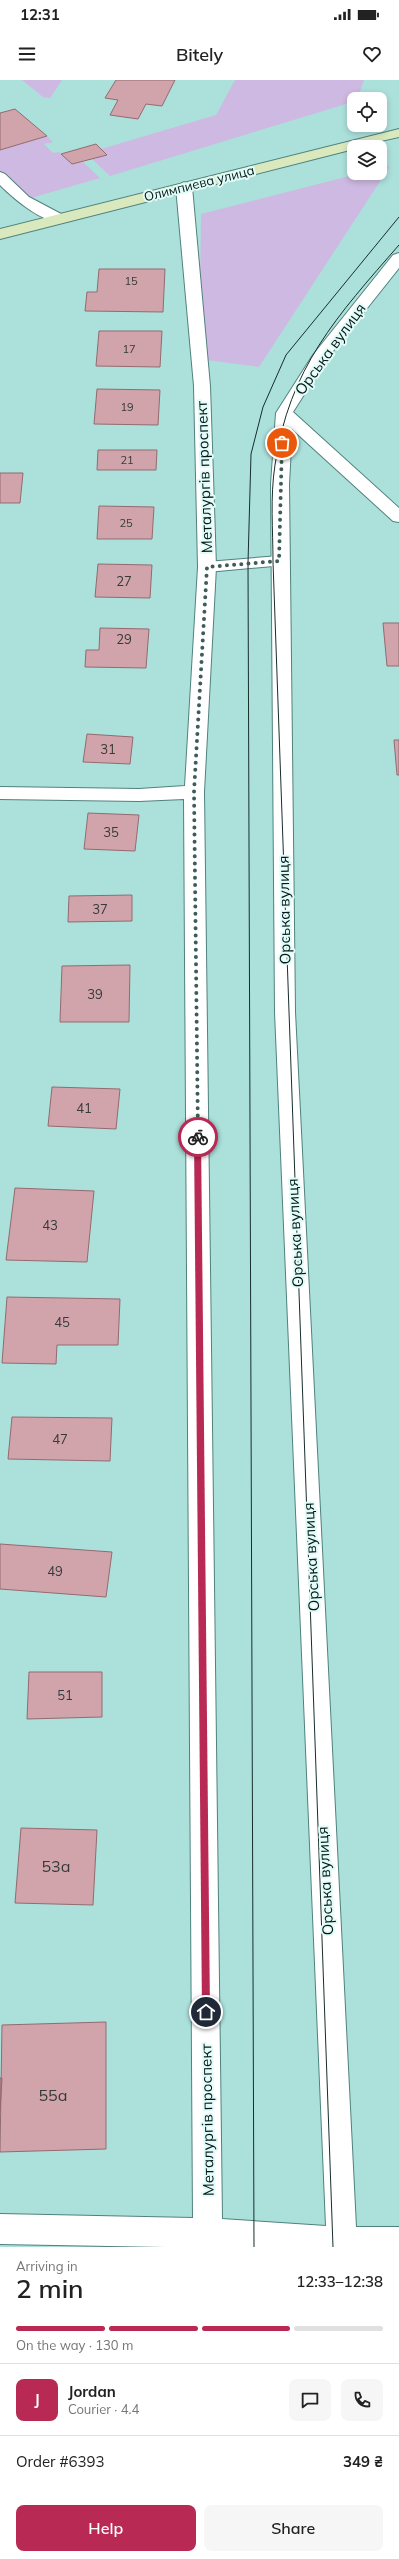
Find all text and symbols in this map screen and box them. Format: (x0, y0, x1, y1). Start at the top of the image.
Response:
text: 12:31 (20, 5, 60, 24)
icon: menu (16, 43, 38, 65)
text: Bitely (176, 43, 223, 66)
icon: heart (361, 43, 383, 65)
map controls (347, 92, 387, 180)
button: locate (347, 92, 387, 132)
button: layers (347, 140, 387, 180)
street label: Олимпиева улица (142, 162, 256, 204)
house number: 15 (124, 274, 138, 288)
street label: Орська вулиця (290, 299, 370, 399)
house number: 17 (122, 342, 136, 356)
house number: 19 (120, 400, 134, 414)
street label: Металургів проспект (192, 400, 216, 553)
pin (265, 426, 299, 460)
icon: bag (271, 432, 293, 454)
house number: 21 (120, 453, 134, 467)
house number: 25 (119, 516, 133, 530)
house number: 27 (116, 573, 132, 589)
house number: 29 (116, 631, 132, 647)
house number: 31 (100, 741, 116, 757)
house number: 35 (103, 824, 119, 840)
street label: Орська вулиця (274, 855, 294, 965)
house number: 37 (92, 901, 108, 917)
house number: 39 (87, 986, 103, 1002)
house number: 41 (76, 1100, 92, 1116)
courier (178, 1117, 218, 1157)
icon: bike (187, 1126, 209, 1148)
street label: Орська вулиця (283, 1178, 307, 1288)
house number: 43 (42, 1217, 58, 1233)
house number: 45 (54, 1314, 70, 1330)
house number: 47 (52, 1431, 68, 1447)
street label: Орська вулиця (299, 1502, 323, 1612)
house number: 49 (47, 1563, 63, 1579)
house number: 51 (57, 1687, 73, 1703)
street label: Орська вулиця (313, 1826, 337, 1936)
house number: 53а (42, 1856, 70, 1876)
pin (189, 1995, 223, 2029)
icon: home (195, 2001, 217, 2023)
street label: Металургів проспект (196, 2043, 218, 2196)
house number: 55а (39, 2085, 67, 2105)
text: Arriving in (16, 2258, 78, 2274)
text: 2 min (16, 2272, 84, 2305)
text: 12:33–12:38 (296, 2272, 383, 2291)
text: On the way · 130 m (16, 2337, 133, 2353)
button: chat (289, 2379, 331, 2421)
button: phone (341, 2379, 383, 2421)
text: Jordan (68, 2382, 116, 2401)
text: J (34, 2390, 40, 2409)
text: Courier · 4.4 (68, 2401, 139, 2417)
text: Order #6393 (16, 2452, 104, 2471)
text: 349 ₴ (343, 2452, 383, 2471)
button: Help (16, 2505, 196, 2551)
button: Share (204, 2505, 383, 2551)

